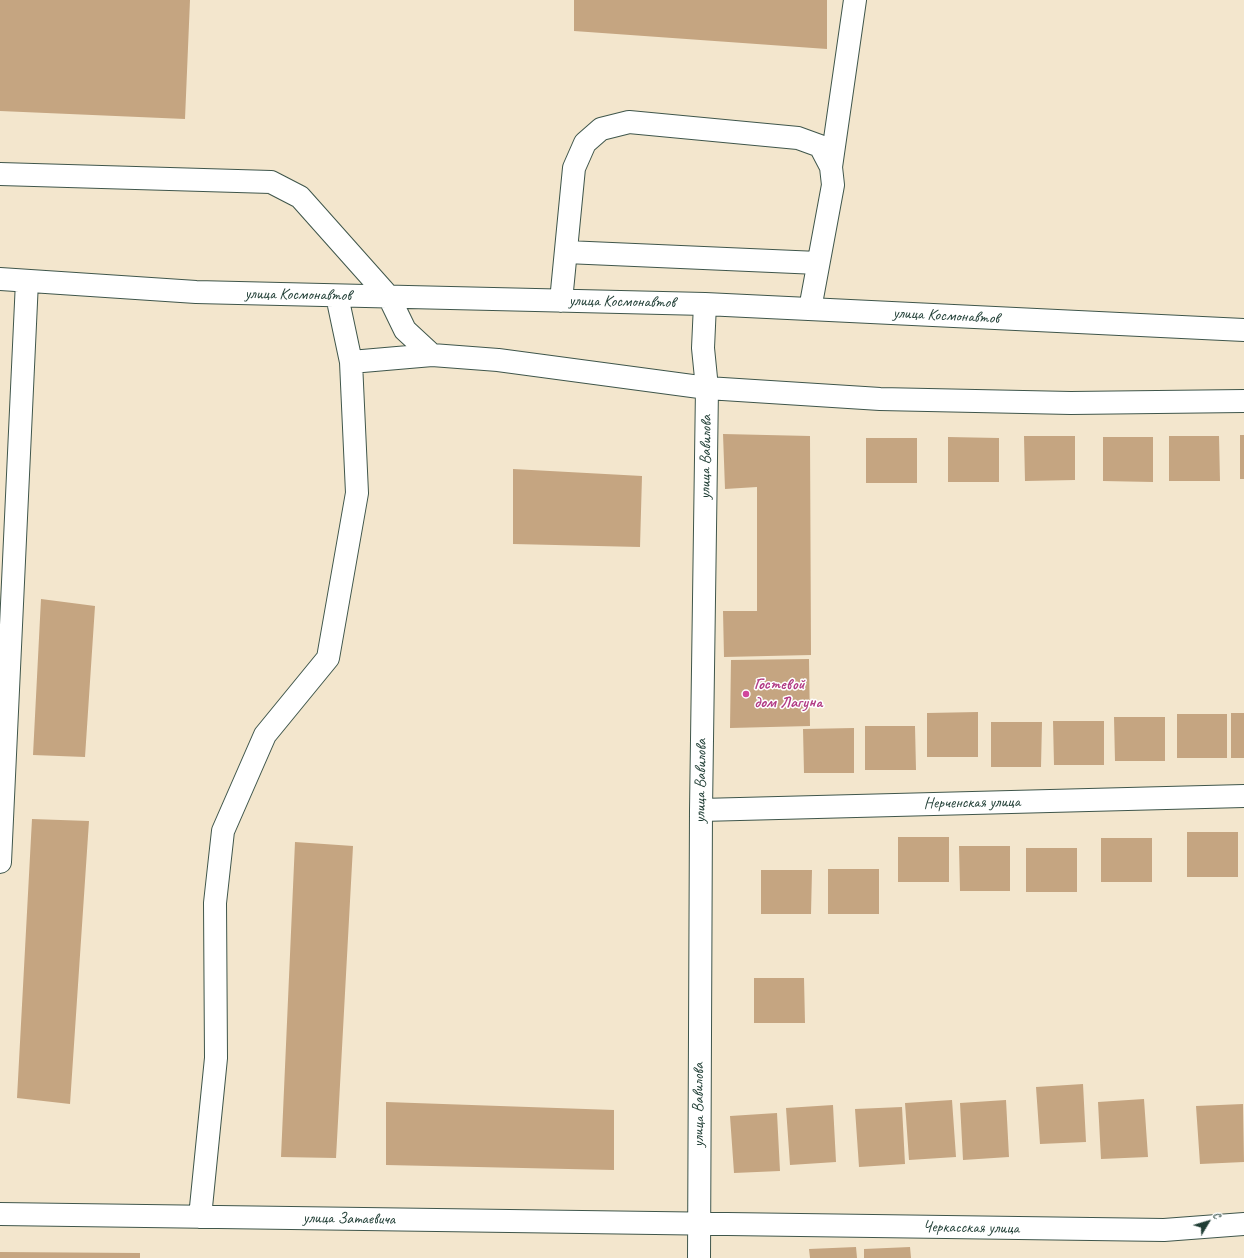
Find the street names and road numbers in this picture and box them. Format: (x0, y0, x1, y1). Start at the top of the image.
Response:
street label: улица Космонавтов (245, 284, 351, 306)
street label: улица Космонавтов (569, 291, 675, 313)
street label: улица Космонавтов (892, 304, 1000, 328)
street label: улица Вавилова (696, 415, 716, 499)
street label: улица Вавилова (691, 739, 711, 823)
street label: Нерченская улица (924, 793, 1020, 813)
street label: улица Вавилова (689, 1063, 709, 1147)
street label: улица Затаевича (303, 1209, 395, 1229)
street label: Черкасская улица (923, 1218, 1019, 1238)

